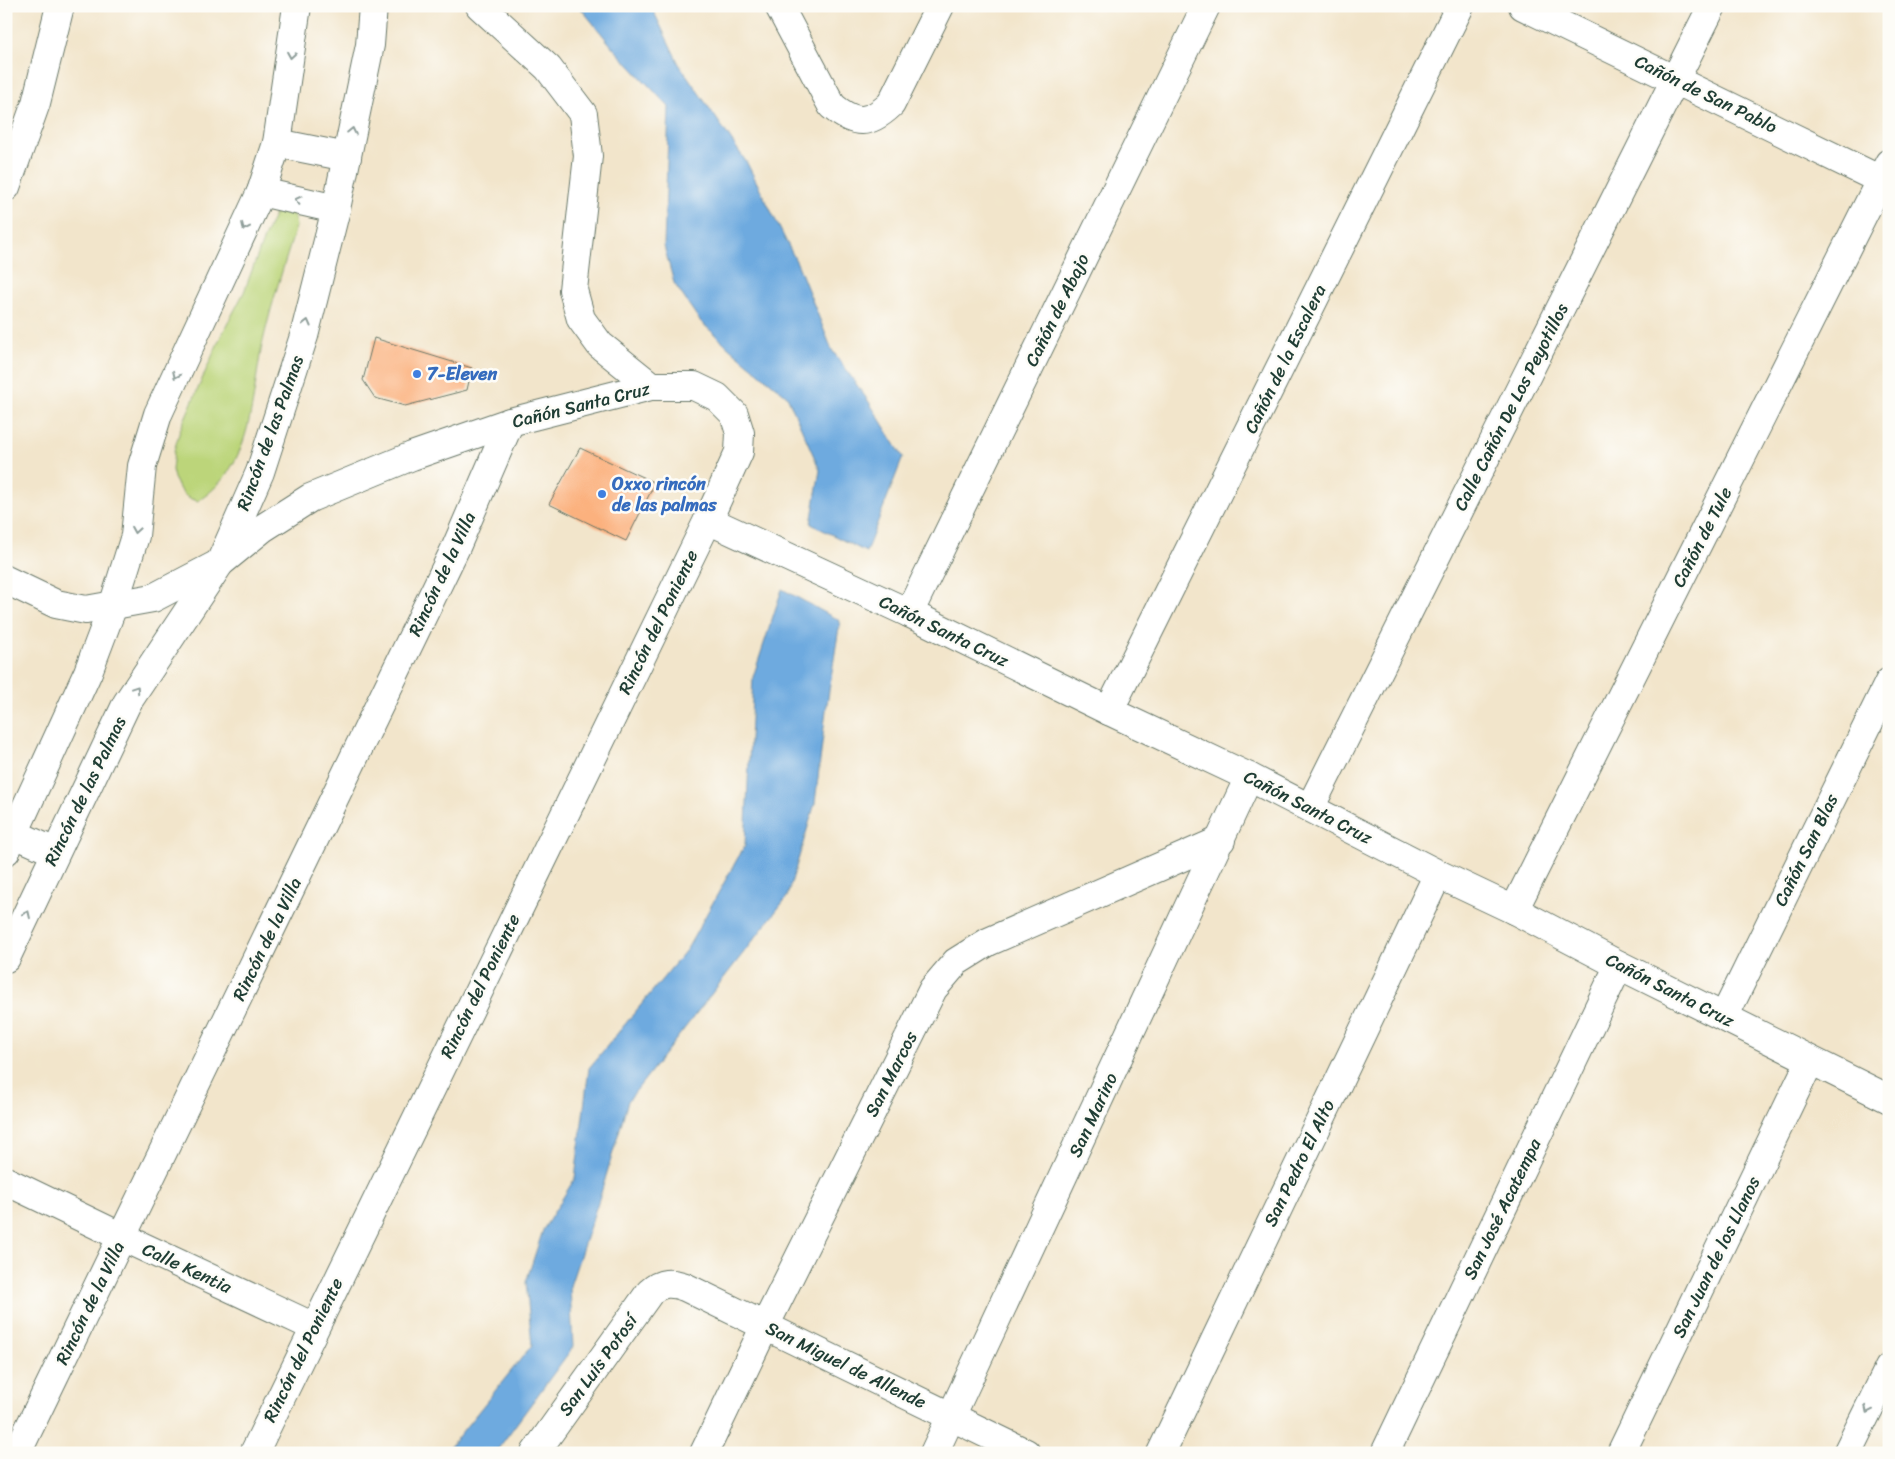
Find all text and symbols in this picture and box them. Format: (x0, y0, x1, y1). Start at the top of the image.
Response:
street label: Cañón de San Pablo (1629, 46, 1783, 142)
one-way arrow (286, 51, 297, 59)
one-way arrow (347, 126, 357, 135)
one-way arrow (294, 195, 303, 206)
one-way arrow (240, 222, 251, 231)
street label: Cañón de Abajo (1016, 248, 1098, 372)
street label: Cañón de la Escalera (1235, 279, 1335, 439)
street label: Calle Cañón De Los Peyotillos (1445, 297, 1578, 517)
one-way arrow (301, 318, 312, 327)
street label: Rincón de las Palmas (227, 350, 313, 515)
place label: 7-Eleven (427, 358, 498, 390)
marker: 7-Eleven (411, 368, 423, 380)
one-way arrow (172, 370, 182, 379)
street label: Cañón Santa Cruz (509, 372, 654, 438)
place label: Oxxo rincón de las palmas (612, 468, 717, 521)
street label: Cañón de Tule (1663, 481, 1741, 593)
marker: Oxxo rincón de las palmas (596, 488, 608, 500)
street label: Rincón de la Villa (399, 506, 485, 642)
one-way arrow (131, 526, 141, 535)
street label: Rincón del Poniente (609, 544, 707, 700)
street label: Cañón Santa Cruz (874, 586, 1015, 676)
one-way arrow (130, 686, 139, 695)
street label: Rincón de las Palmas (35, 710, 135, 871)
street label: Cañón Santa Cruz (1238, 761, 1378, 853)
street label: Cañón San Blas (1765, 787, 1847, 912)
street label: Rincón de la Villa (223, 872, 311, 1006)
street label: Rincón del Poniente (431, 908, 529, 1064)
one-way arrow (20, 910, 31, 919)
street label: Cañón Santa Cruz (1600, 944, 1740, 1036)
street label: San Marcos (856, 1025, 927, 1123)
street label: San Marino (1059, 1067, 1127, 1163)
street label: San Pedro El Alto (1254, 1094, 1344, 1232)
street label: San José Acatempa (1454, 1132, 1551, 1285)
street label: San Juan de los Llanos (1663, 1170, 1769, 1343)
street label: Calle Kentia (137, 1233, 238, 1303)
street label: Rincón de la Villa (46, 1236, 134, 1370)
street label: Rincón del Poniente (254, 1272, 352, 1428)
street label: San Luis Potosí (550, 1306, 647, 1423)
street label: San Miguel de Allende (760, 1312, 932, 1418)
one-way arrow (1864, 1405, 1874, 1414)

